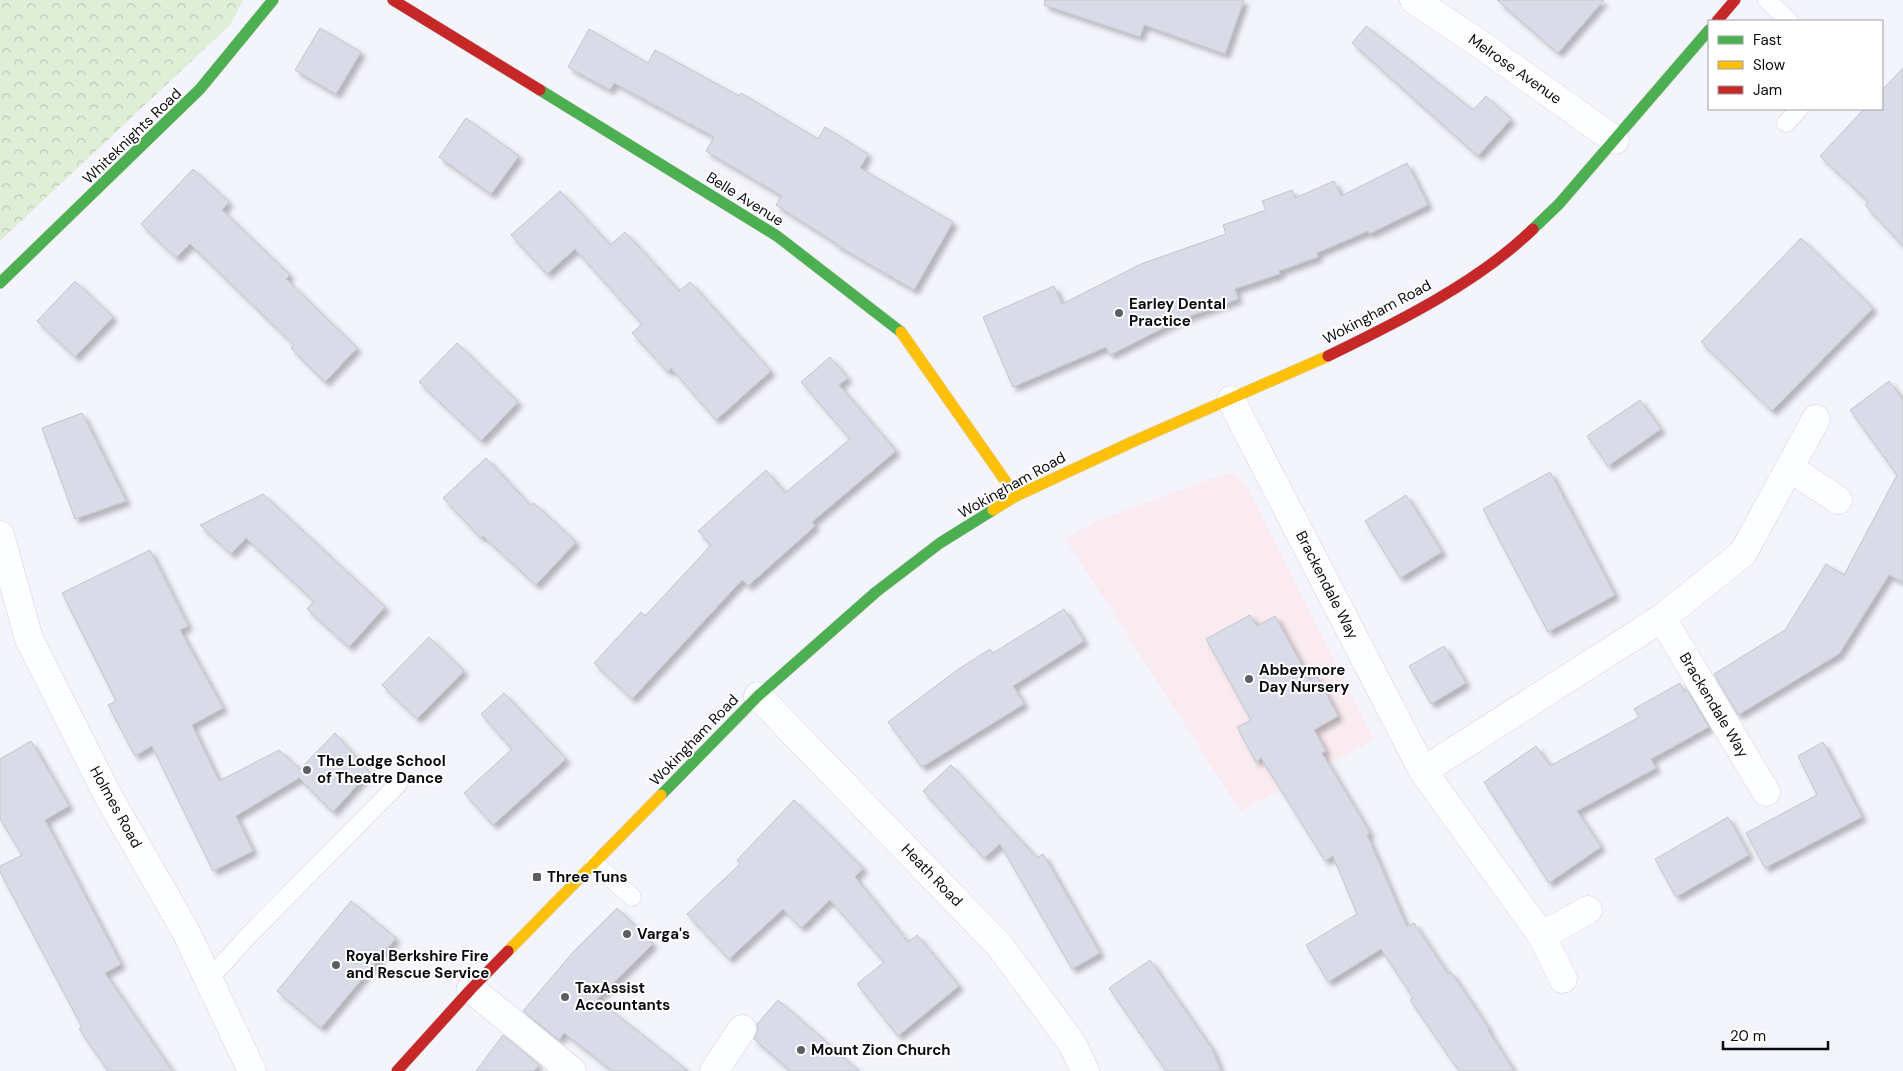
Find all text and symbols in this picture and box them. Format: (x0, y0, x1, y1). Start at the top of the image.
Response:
legend (1708, 20, 1883, 110)
street label: Melrose Avenue (1464, 29, 1566, 109)
text: Fast (1753, 30, 1782, 50)
text: Slow (1753, 55, 1786, 75)
text: Jam (1753, 80, 1782, 100)
street label: Whiteknights Road (78, 84, 186, 188)
street label: Belle Avenue (702, 167, 788, 231)
street label: Wokingham Road (1319, 275, 1435, 349)
place label: Earley Dental Practice (1129, 294, 1226, 331)
marker: Earley Dental Practice (1113, 307, 1125, 319)
street label: Wokingham Road (955, 447, 1069, 523)
street label: Brackendale Way (1291, 527, 1363, 643)
street label: Brackendale Way (1675, 649, 1754, 762)
place label: Abbeymore Day Nursery (1259, 660, 1349, 697)
marker: Abbeymore Day Nursery (1243, 673, 1255, 685)
street label: Wokingham Road (645, 690, 743, 790)
place label: The Lodge School of Theatre Dance (317, 751, 446, 788)
street label: Holmes Road (85, 762, 147, 852)
marker: The Lodge School of Theatre Dance (301, 764, 313, 776)
street label: Heath Road (897, 839, 967, 911)
place label: Three Tuns (547, 867, 628, 887)
marker: Three Tuns (531, 871, 543, 883)
place label: Varga's (637, 924, 690, 944)
marker: Varga's (621, 928, 633, 940)
place label: Royal Berkshire Fire and Rescue Service (346, 946, 489, 983)
marker: Royal Berkshire Fire and Rescue Service (330, 959, 342, 971)
place label: TaxAssist Accountants (575, 978, 670, 1015)
marker: TaxAssist Accountants (559, 991, 571, 1003)
scale bar (1723, 1018, 1828, 1050)
text: 20 m (1730, 1026, 1766, 1046)
place label: Mount Zion Church (811, 1040, 951, 1060)
marker: Mount Zion Church (795, 1044, 807, 1056)

